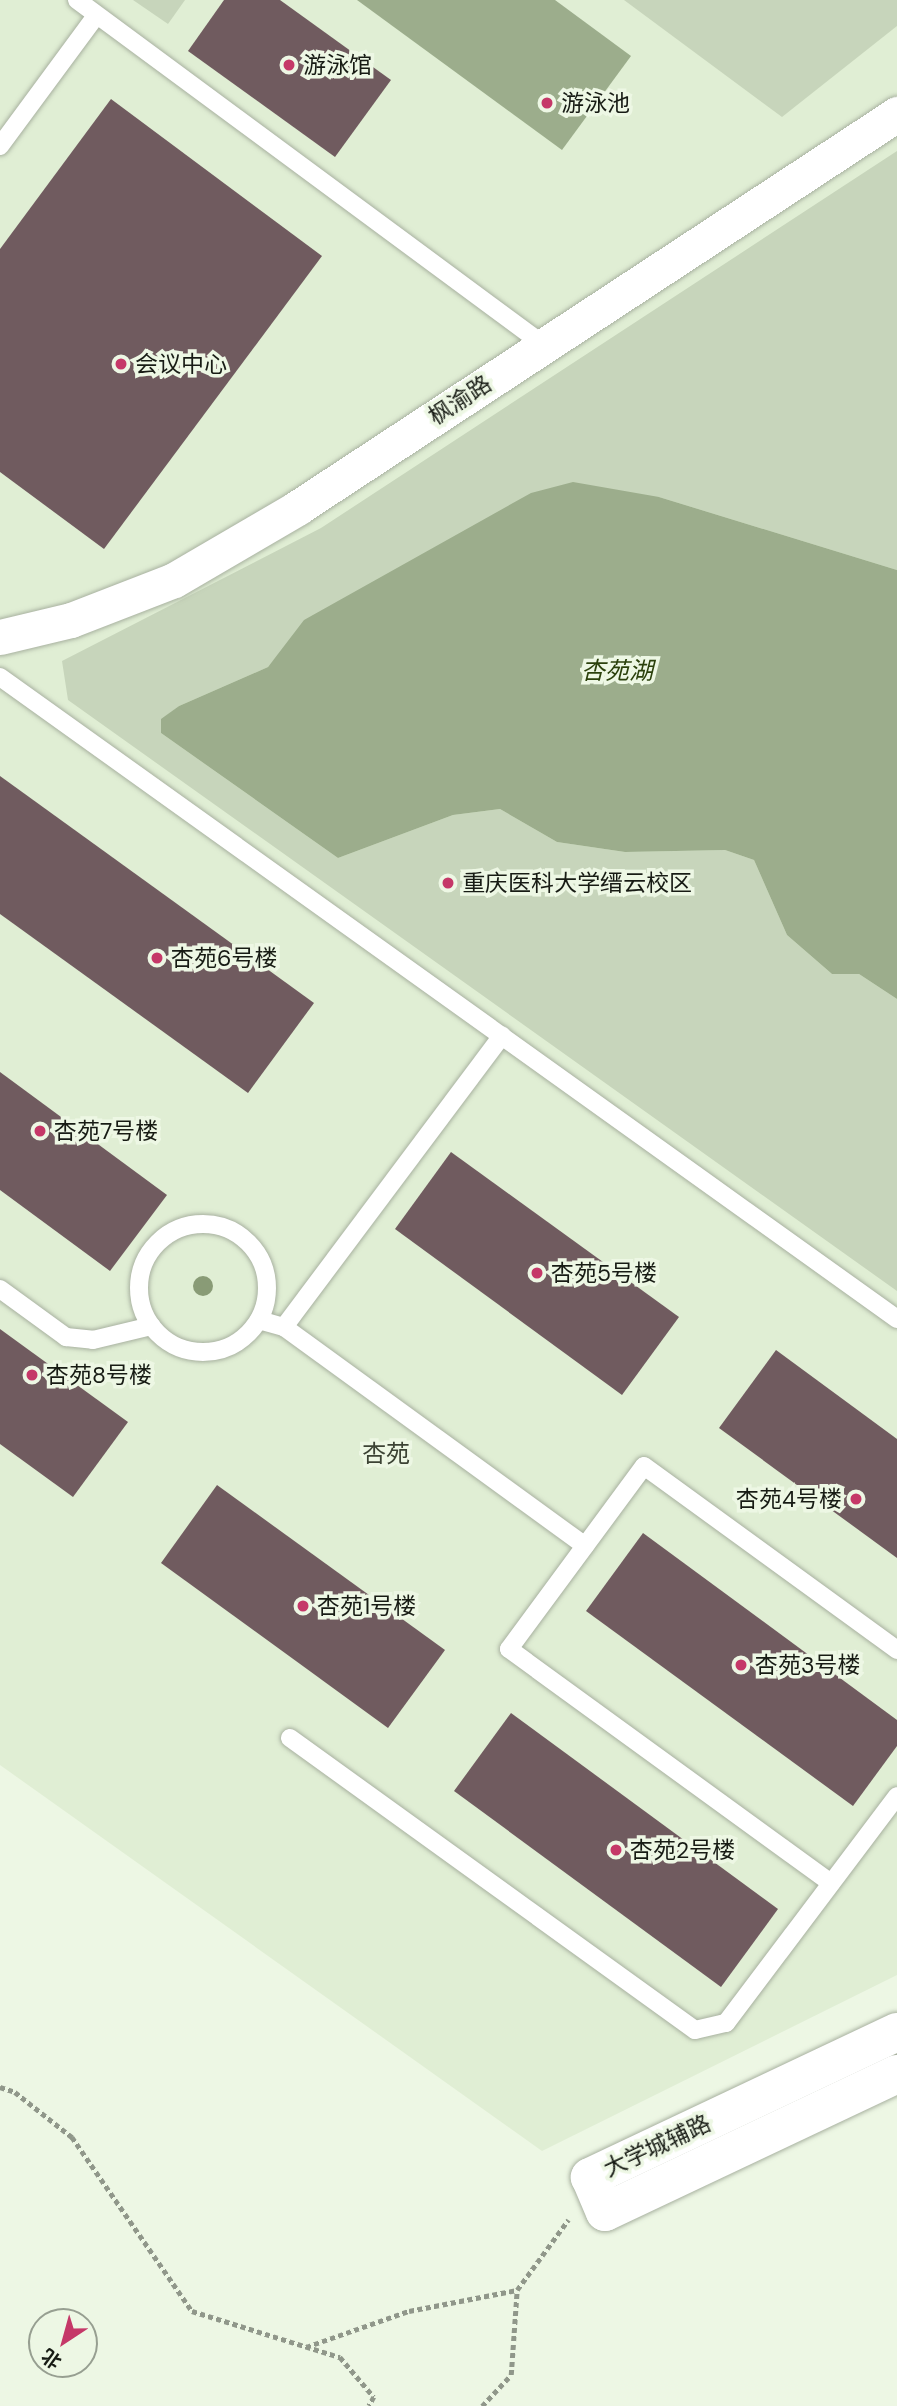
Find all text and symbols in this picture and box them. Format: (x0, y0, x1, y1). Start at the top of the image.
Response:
place label: 游泳馆 (303, 51, 372, 79)
marker: 游泳馆 (281, 57, 297, 73)
place label: 游泳池 (561, 89, 630, 117)
marker: 游泳池 (539, 95, 555, 111)
place label: 会议中心 (135, 350, 227, 378)
marker: 会议中心 (113, 356, 129, 372)
street label: 枫渝路 (424, 370, 496, 430)
water label: 杏苑湖 (581, 657, 653, 685)
place label: 重庆医科大学缙云校区 (462, 869, 692, 897)
marker: 重庆医科大学缙云校区 (440, 875, 456, 891)
place label: 杏苑6号楼 (171, 944, 277, 972)
marker: 杏苑6号楼 (149, 950, 165, 966)
place label: 杏苑7号楼 (54, 1117, 158, 1145)
marker: 杏苑7号楼 (32, 1123, 48, 1139)
place label: 杏苑5号楼 (551, 1259, 657, 1287)
marker: 杏苑5号楼 (529, 1265, 545, 1281)
place label: 杏苑8号楼 (46, 1361, 152, 1389)
marker: 杏苑8号楼 (24, 1367, 40, 1383)
district label: 杏苑 (362, 1440, 410, 1468)
place label: 杏苑4号楼 (736, 1485, 842, 1513)
marker: 杏苑4号楼 (848, 1491, 864, 1507)
place label: 杏苑1号楼 (317, 1592, 416, 1620)
marker: 杏苑1号楼 (295, 1598, 311, 1614)
place label: 杏苑3号楼 (755, 1651, 861, 1679)
marker: 杏苑3号楼 (733, 1657, 749, 1673)
place label: 杏苑2号楼 (630, 1836, 735, 1864)
marker: 杏苑2号楼 (608, 1842, 624, 1858)
street label: 大学城辅路 (599, 2109, 715, 2183)
north arrow (28, 2308, 98, 2378)
text: 北 (37, 2343, 67, 2374)

